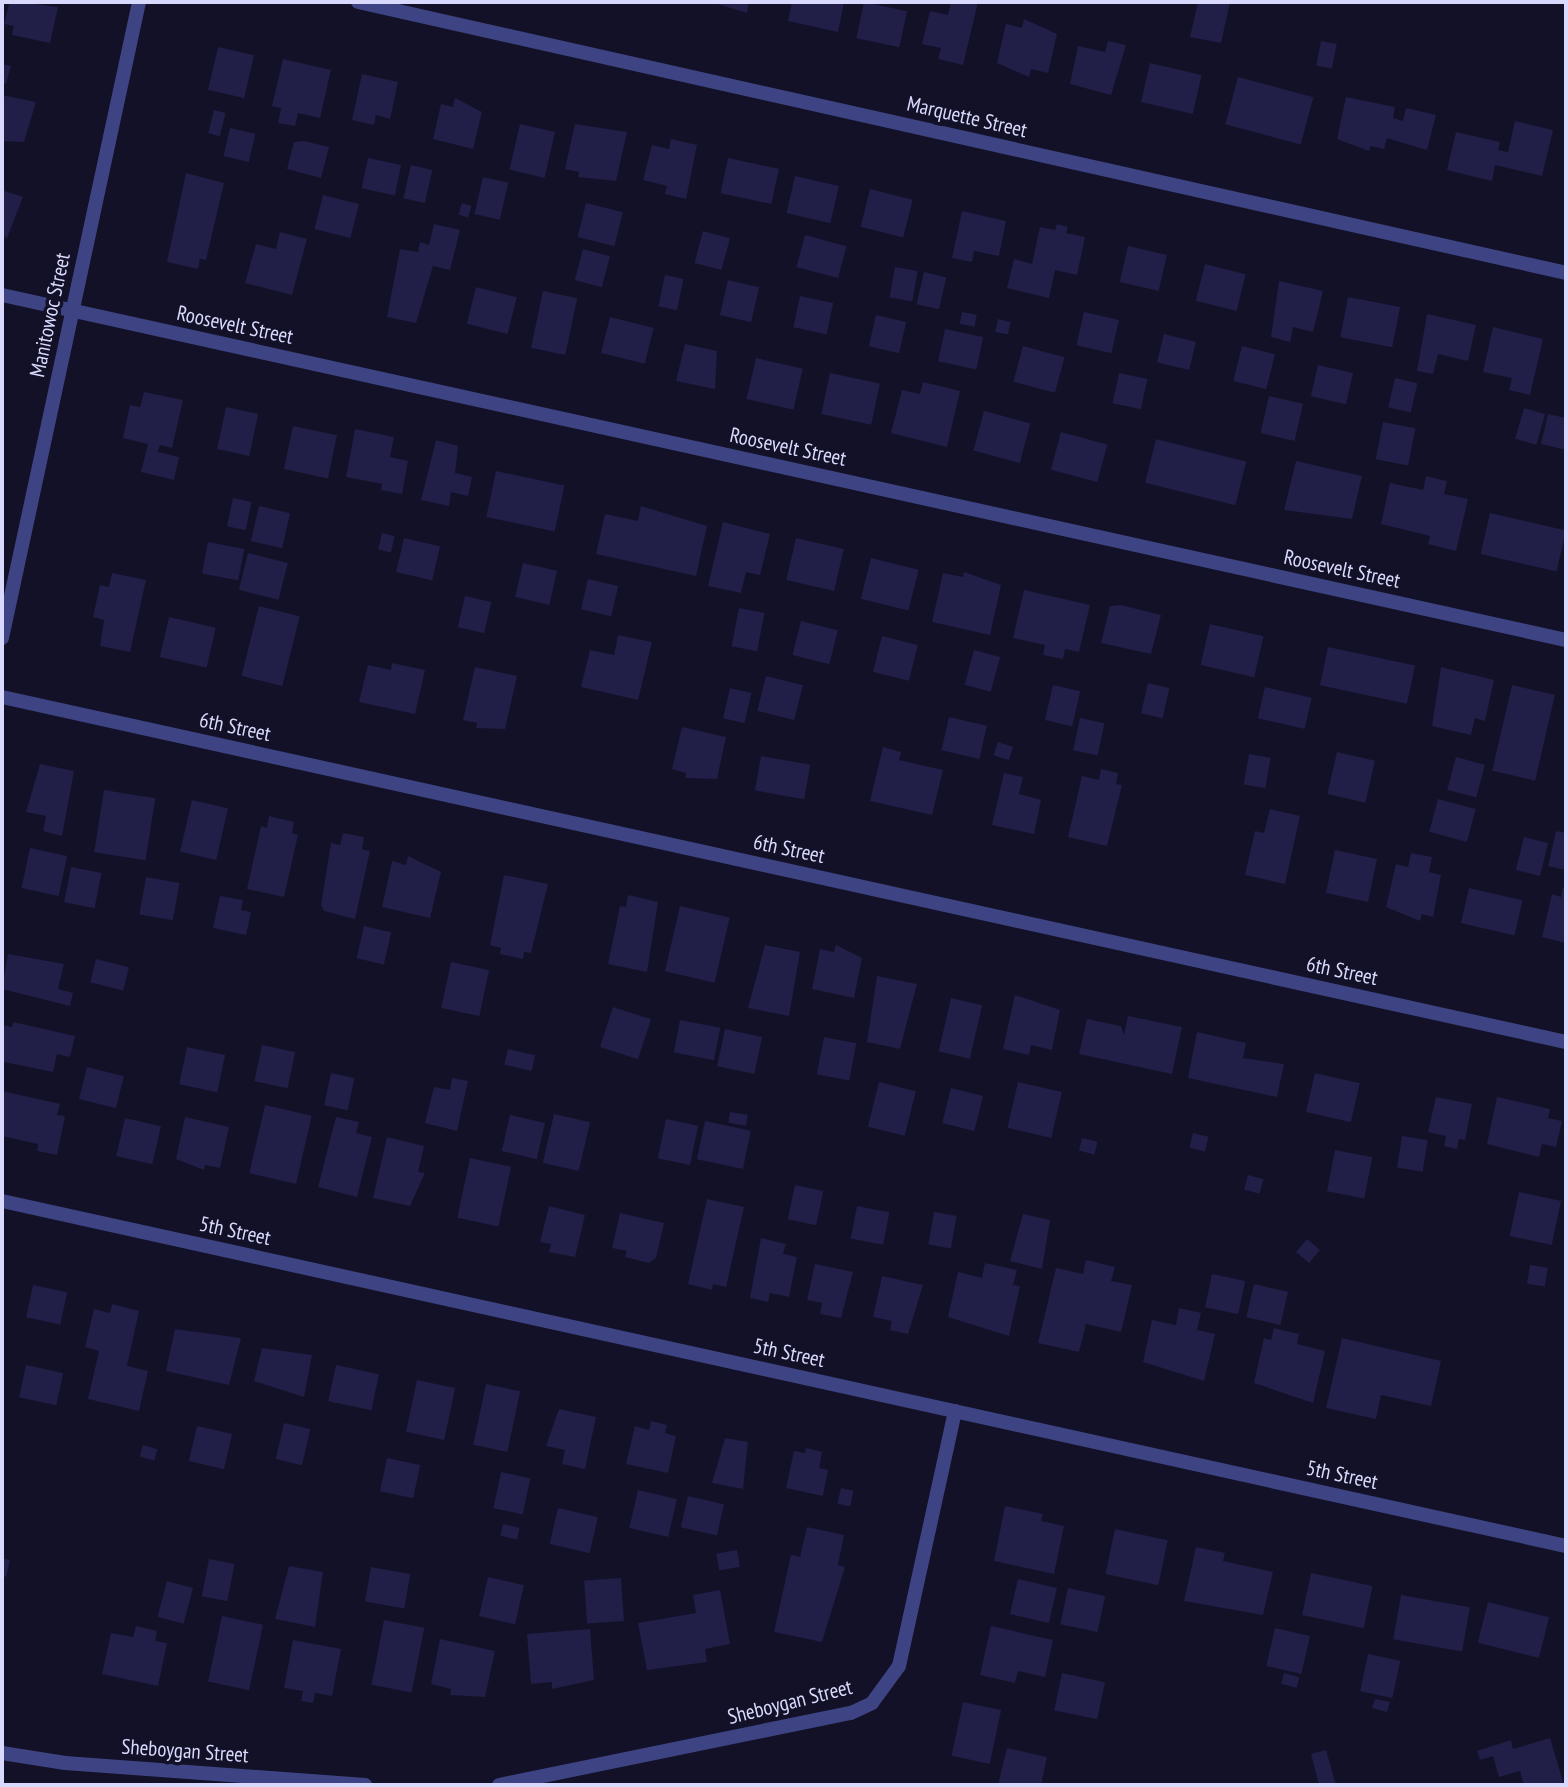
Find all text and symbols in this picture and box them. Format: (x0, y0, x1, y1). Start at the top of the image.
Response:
street label: Marquette Street (905, 91, 1029, 143)
street label: Manitowoc Street (25, 250, 75, 380)
street label: Roosevelt Street (175, 300, 295, 350)
street label: Roosevelt Street (728, 422, 848, 472)
street label: Roosevelt Street (1282, 544, 1402, 594)
street label: 6th Street (197, 707, 273, 747)
street label: 6th Street (751, 829, 827, 869)
street label: 6th Street (1304, 951, 1380, 991)
street label: 5th Street (197, 1211, 273, 1251)
street label: 5th Street (751, 1333, 827, 1373)
street label: 5th Street (1304, 1455, 1380, 1495)
street label: Sheboygan Street (725, 1674, 855, 1730)
street label: Sheboygan Street (121, 1734, 249, 1768)

